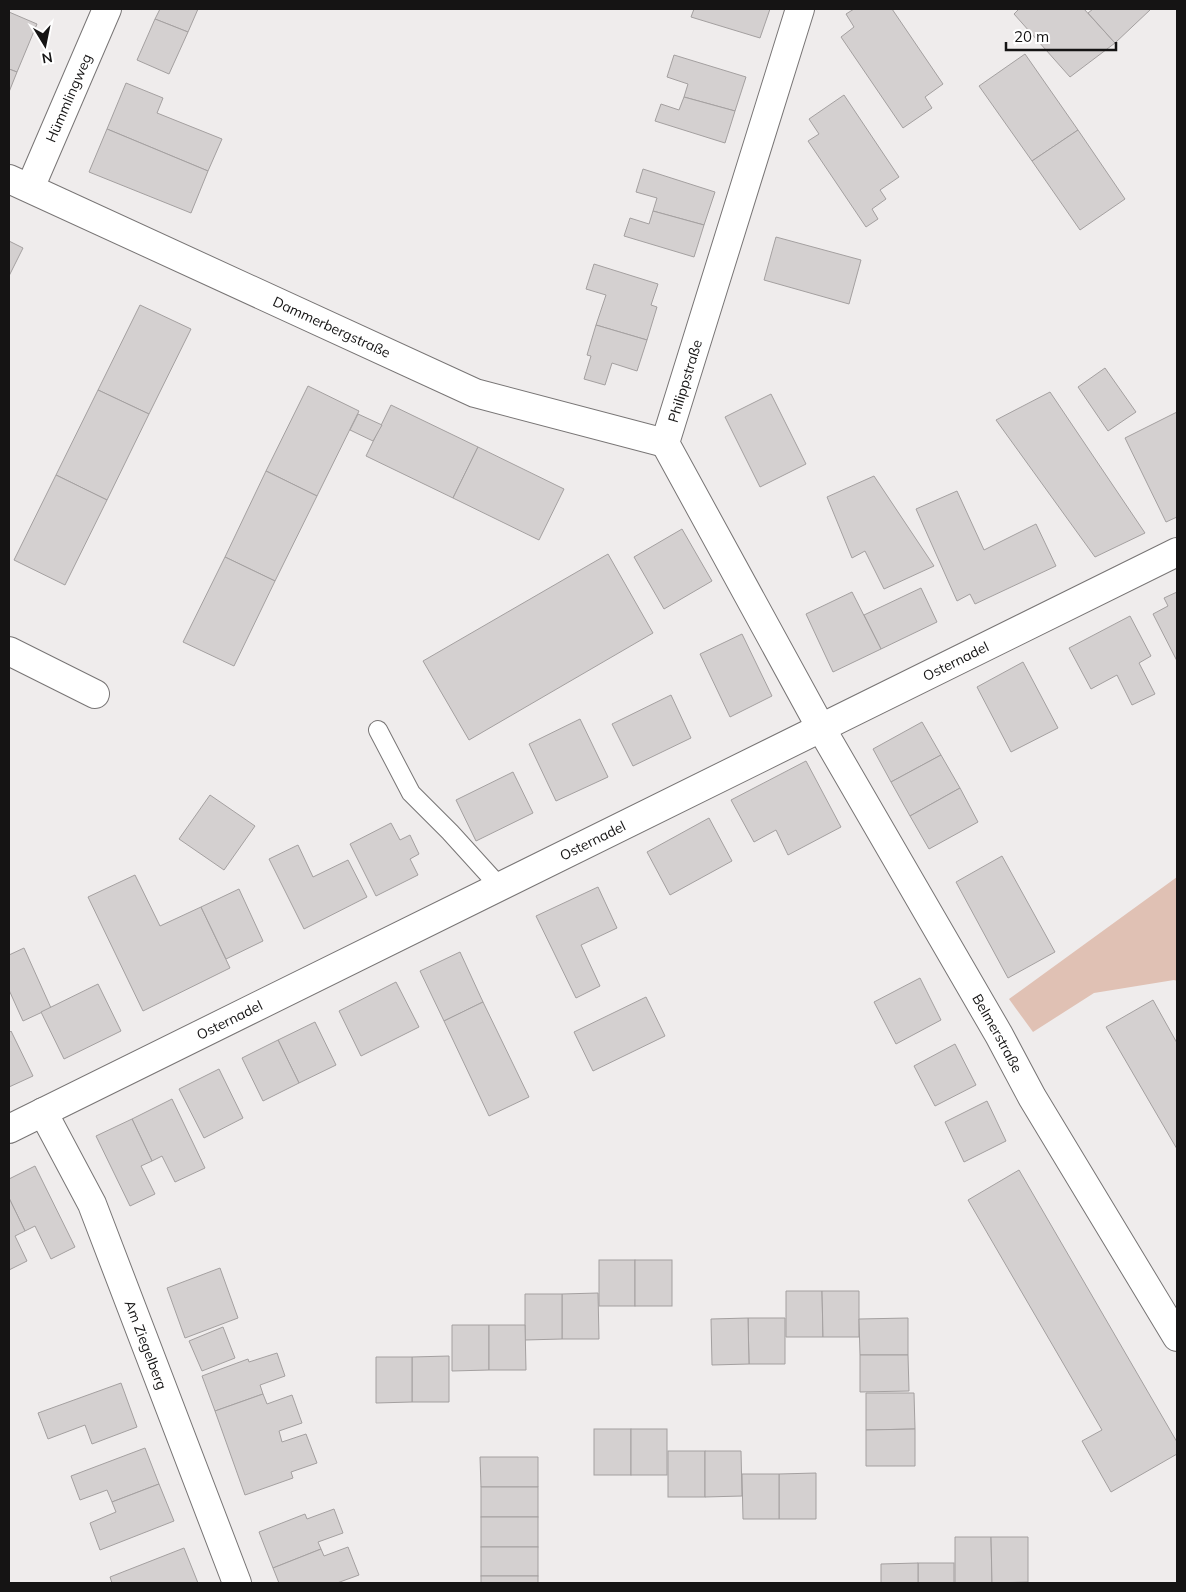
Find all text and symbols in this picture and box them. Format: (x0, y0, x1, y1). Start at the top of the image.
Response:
north arrow (20, 20, 70, 70)
scale bar (1006, 20, 1116, 52)
text: 20 m (1014, 27, 1049, 46)
text: N (40, 48, 54, 68)
street label: Hümmlingweg (42, 51, 96, 145)
street label: Dammerbergstraße (270, 292, 393, 362)
street label: Philippstraße (664, 337, 706, 425)
street label: Osternadel (920, 637, 992, 685)
street label: Osternadel (557, 817, 629, 865)
street label: Belmerstraße (968, 991, 1026, 1076)
street label: Osternadel (194, 996, 265, 1044)
street label: Am Ziegelberg (121, 1297, 171, 1392)

